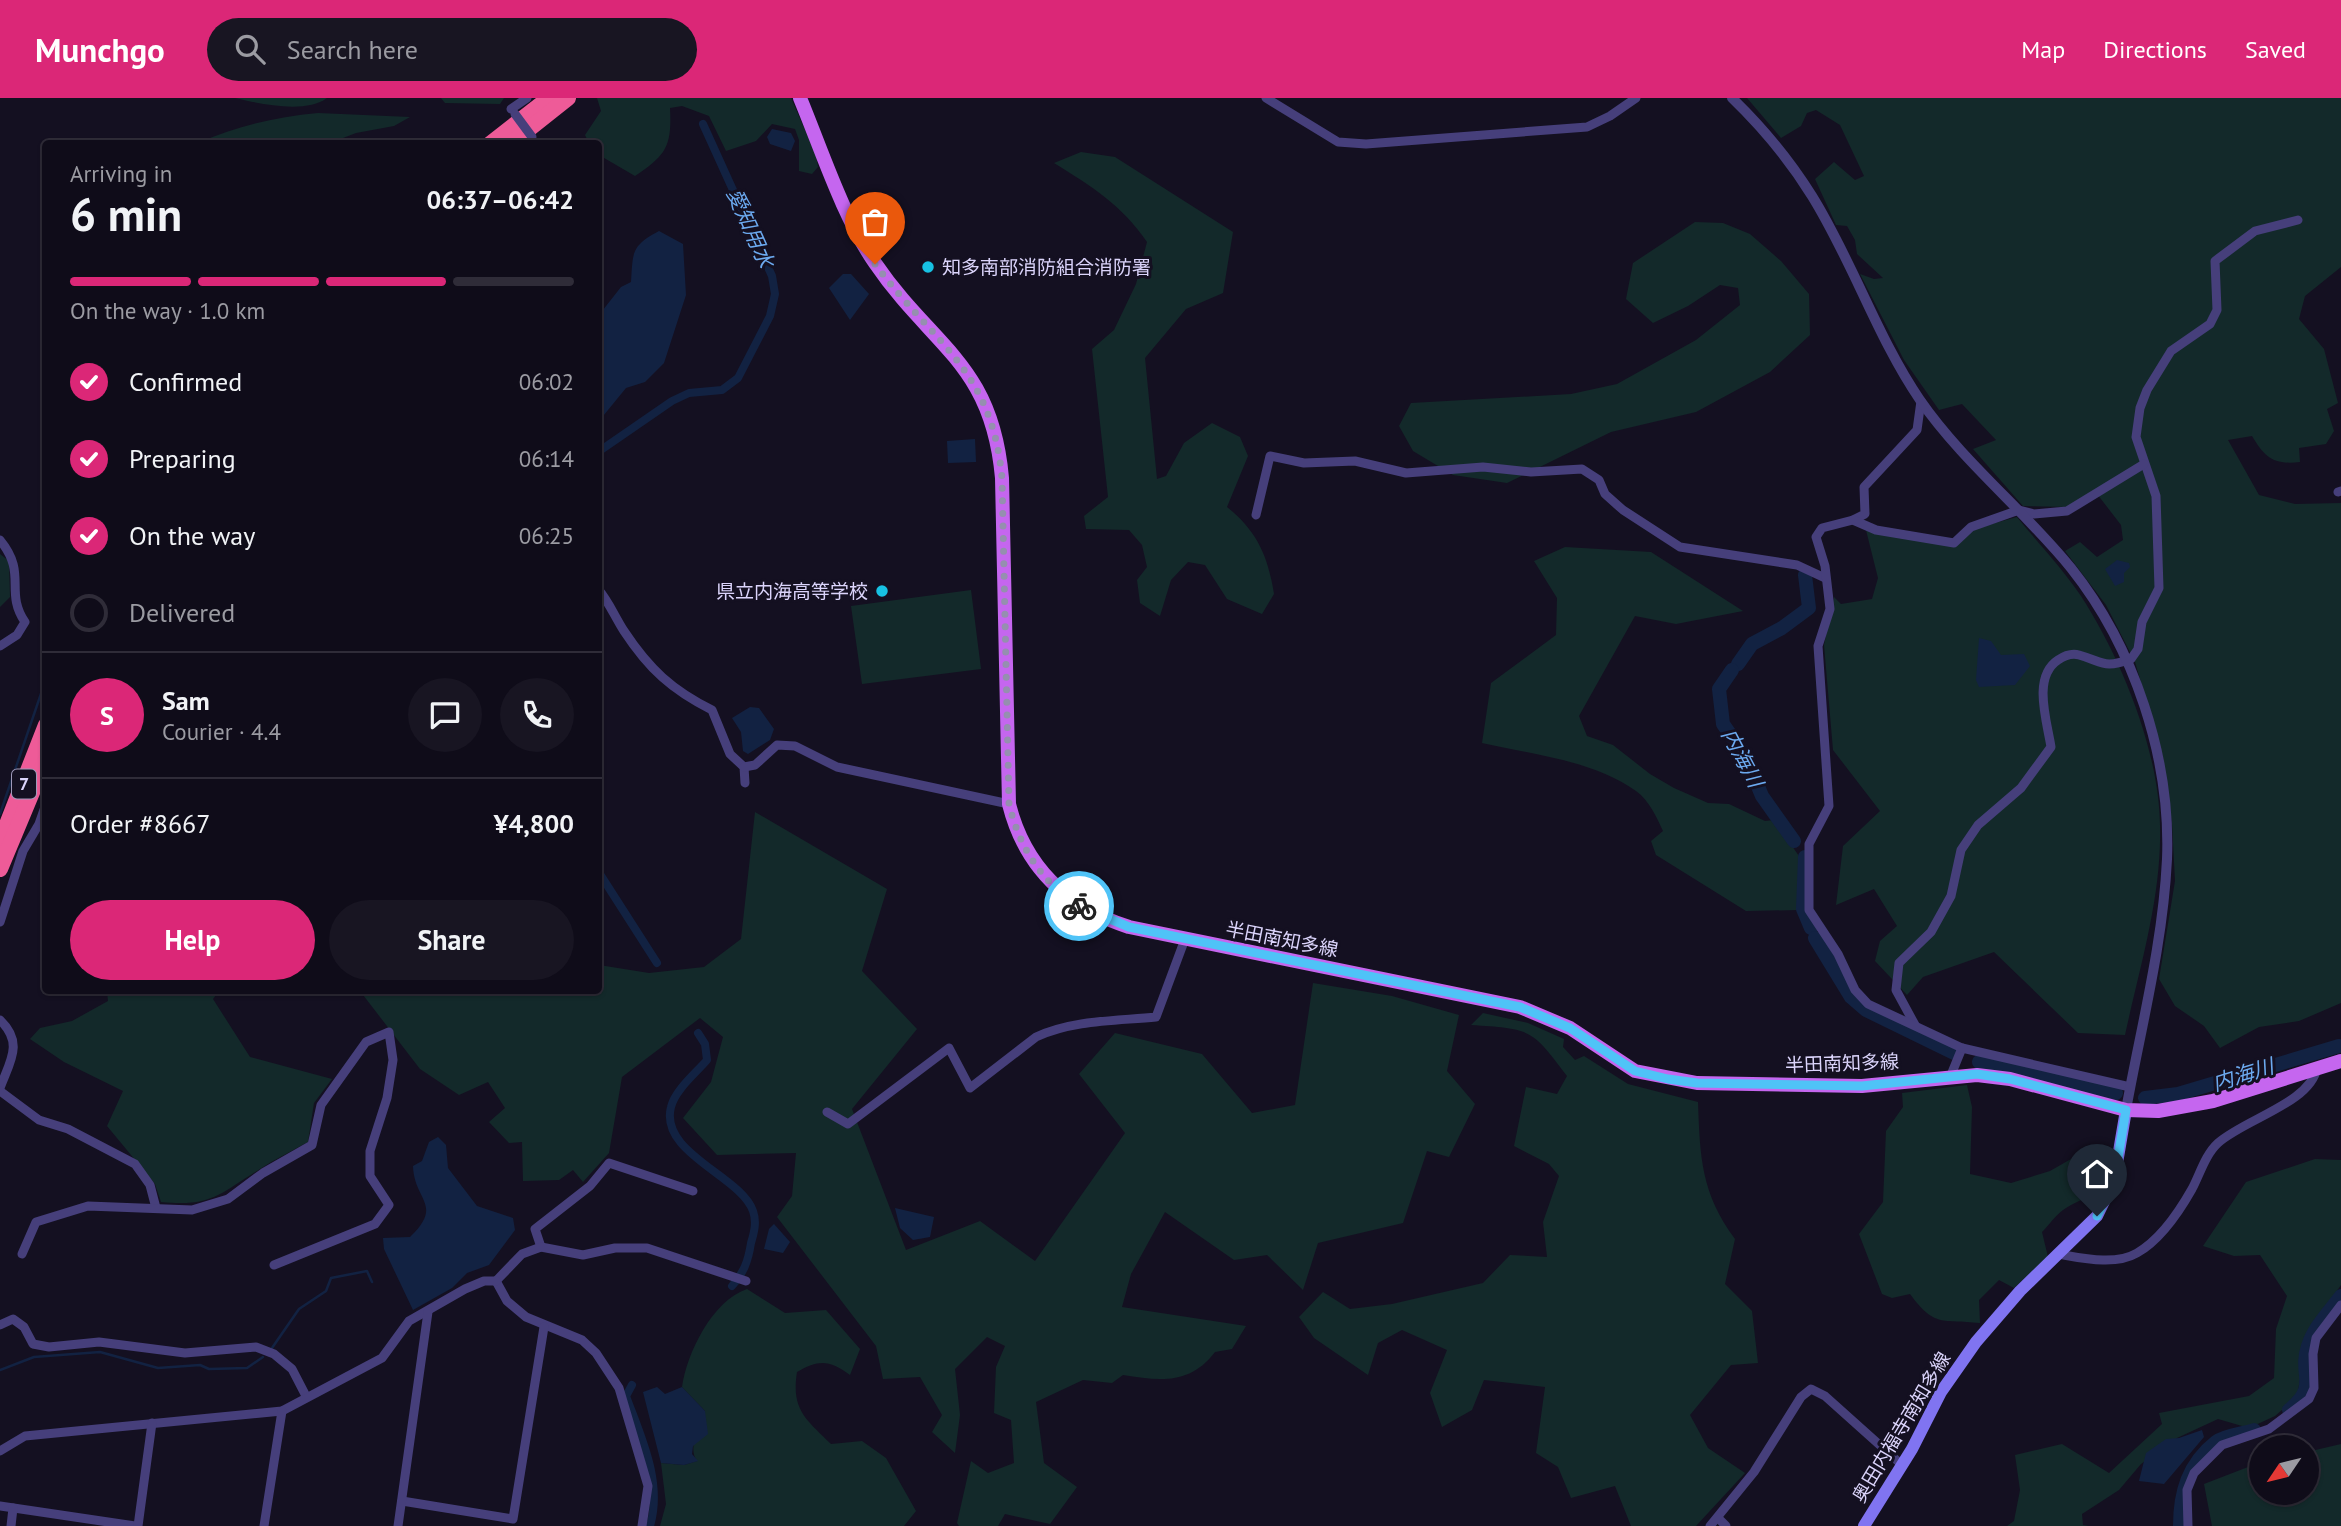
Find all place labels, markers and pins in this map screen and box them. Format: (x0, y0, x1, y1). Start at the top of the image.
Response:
pin (845, 192, 905, 264)
place label: 知多南部消防組合消防署 (942, 255, 1151, 279)
marker: 知多南部消防組合消防署 (920, 259, 936, 275)
place label: 県立内海高等学校 (716, 579, 868, 603)
marker: 県立内海高等学校 (874, 583, 890, 599)
pin (2067, 1144, 2127, 1216)

